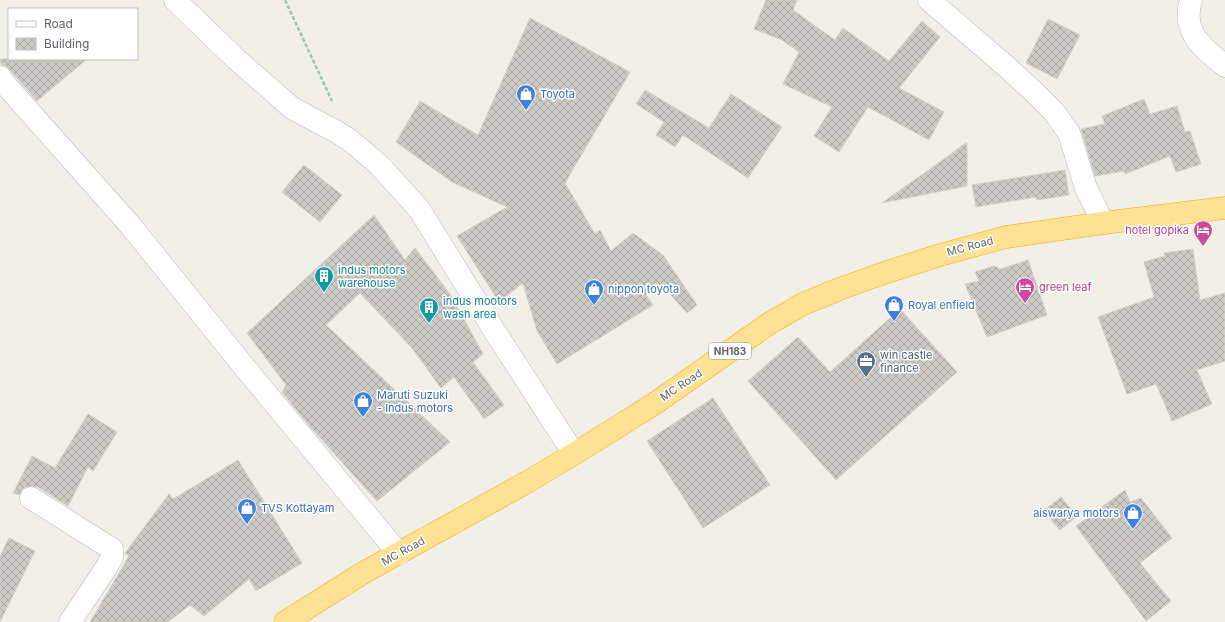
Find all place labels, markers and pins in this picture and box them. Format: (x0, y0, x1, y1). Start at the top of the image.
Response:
shop icon: Toyota (515, 83, 537, 111)
place label: Toyota (540, 87, 575, 101)
hotel icon: hotel gopika (1192, 219, 1214, 247)
place label: hotel gopika (1125, 223, 1189, 237)
place label: indus motors warehouse (338, 263, 406, 290)
building icon: indus motors warehouse (313, 265, 335, 293)
hotel icon: green leaf (1014, 276, 1036, 304)
shop icon: nippon toyota (583, 278, 605, 306)
place label: green leaf (1039, 280, 1092, 294)
place label: nippon toyota (608, 282, 679, 296)
place label: indus mootors wash area (443, 294, 517, 321)
shop icon: Royal enfield (883, 294, 905, 322)
building icon: indus mootors wash area (418, 296, 440, 324)
place label: Royal enfield (908, 298, 975, 312)
place label: win castle finance (880, 348, 932, 375)
office icon: win castle finance (855, 350, 877, 378)
place label: Maruti Suzuki - Indus motors (377, 388, 453, 415)
shop icon: Maruti Suzuki - Indus motors (352, 390, 374, 418)
shop icon: TVS Kottayam (236, 497, 258, 525)
place label: TVS Kottayam (261, 501, 334, 515)
shop icon: aiswarya motors (1122, 502, 1144, 530)
place label: aiswarya motors (1033, 506, 1119, 520)

